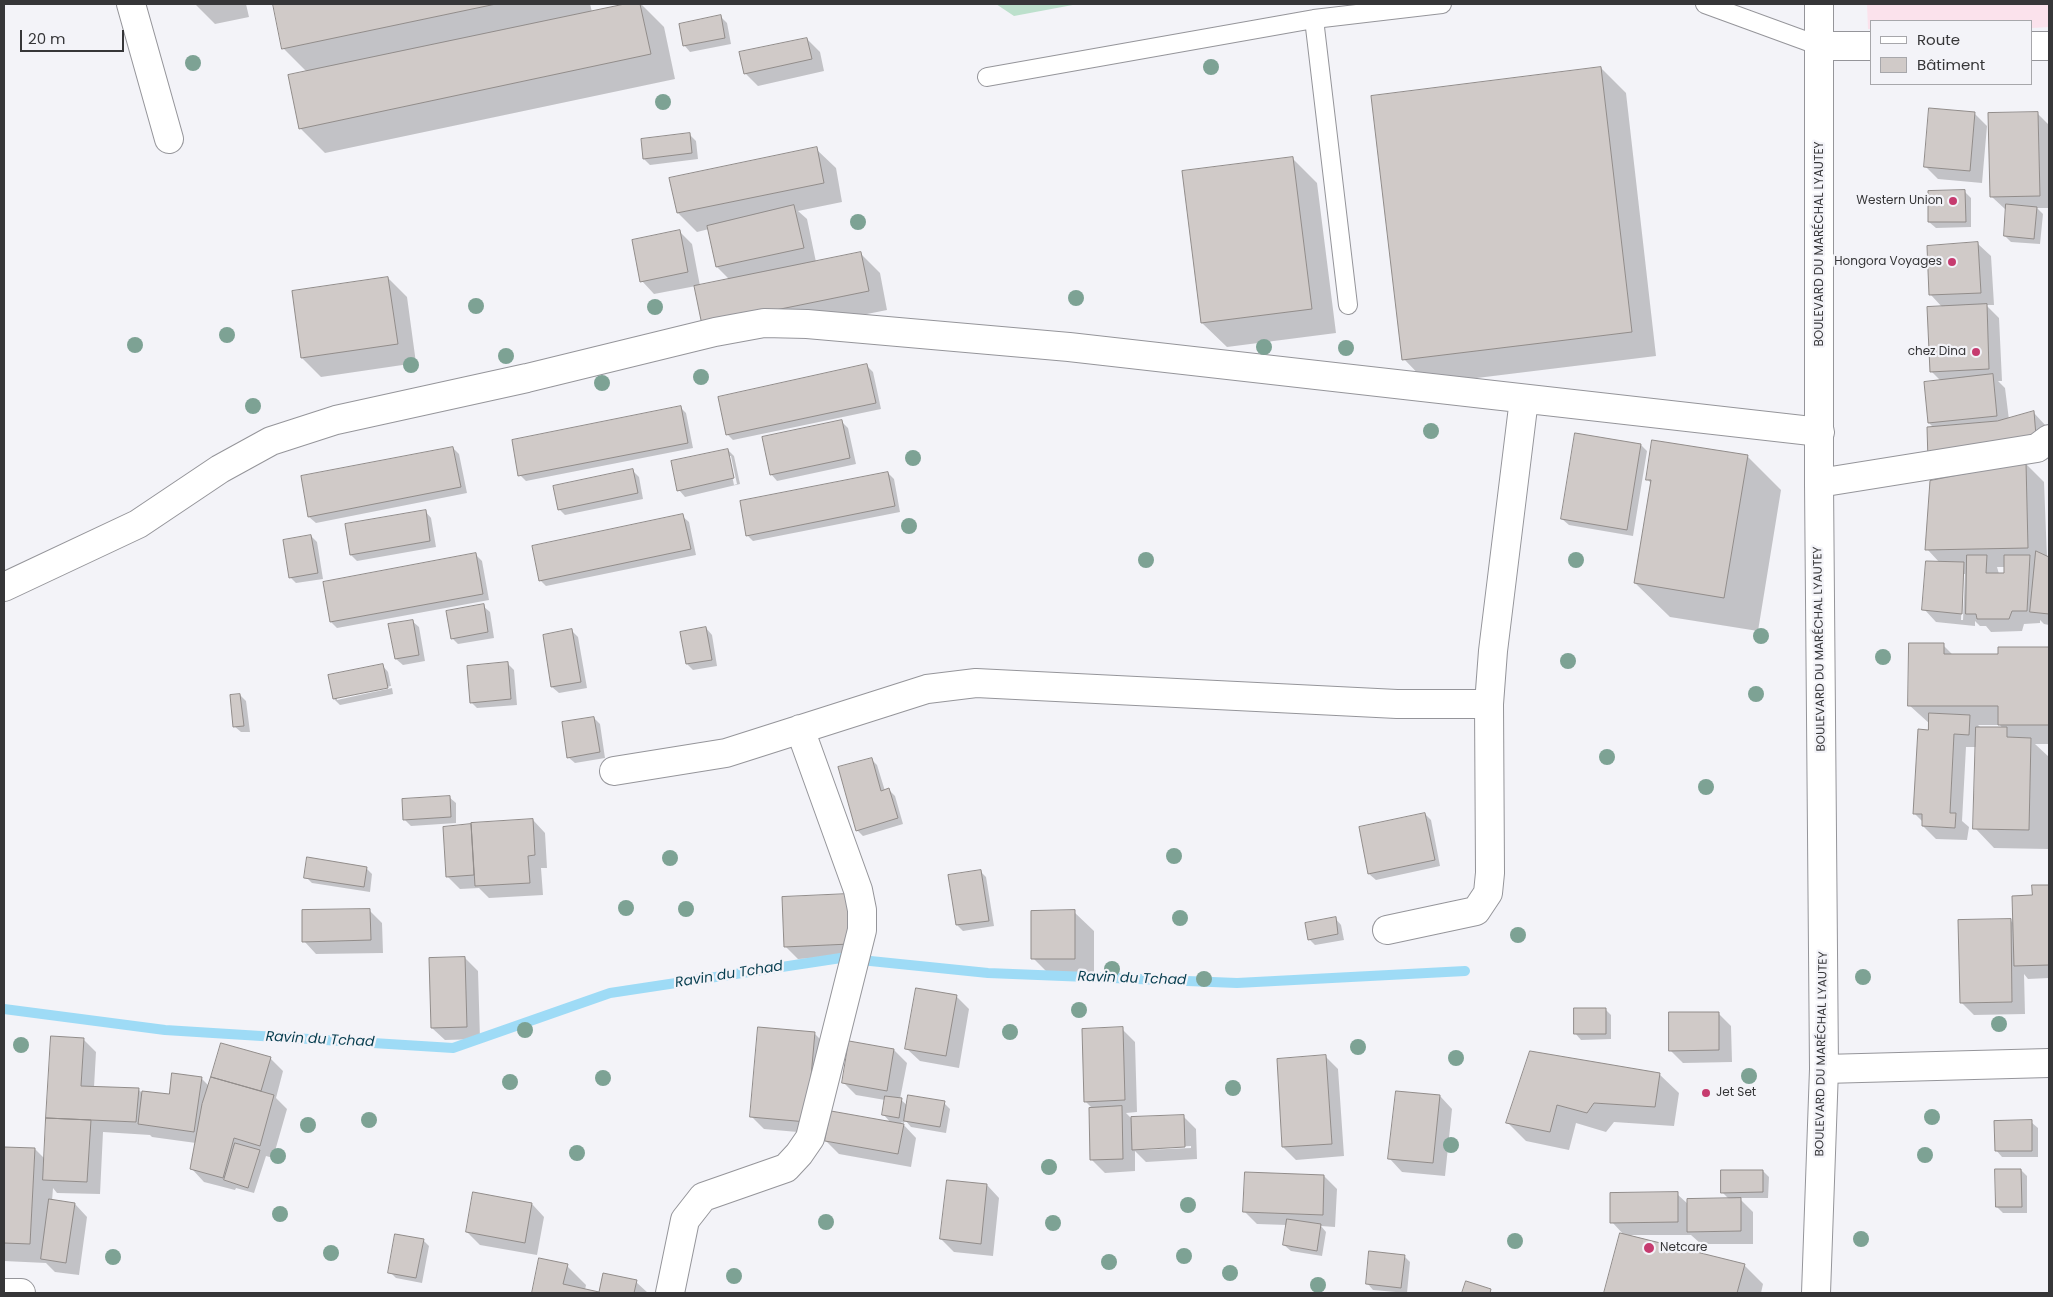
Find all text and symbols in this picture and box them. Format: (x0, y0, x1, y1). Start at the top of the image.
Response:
scale bar (22, 20, 126, 52)
legend (1870, 20, 2033, 85)
text: 20 m (28, 28, 66, 49)
text: Route (1917, 29, 1960, 50)
text: Bâtiment (1917, 54, 1985, 75)
street label: BOULEVARD DU MARÉCHAL LYAUTEY (1813, 141, 1827, 347)
place label: Western Union (1856, 194, 1943, 208)
marker: Western Union (1947, 195, 1959, 207)
place label: Hongora Voyages (1834, 255, 1942, 269)
marker: Hongora Voyages (1946, 256, 1958, 268)
place label: chez Dina (1908, 345, 1966, 359)
marker: chez Dina (1970, 346, 1982, 358)
street label: BOULEVARD DU MARÉCHAL LYAUTEY (1811, 546, 1829, 752)
street label: BOULEVARD DU MARÉCHAL LYAUTEY (1813, 951, 1831, 1157)
water label: Ravin du Tchad (674, 958, 784, 992)
water label: Ravin du Tchad (1077, 969, 1187, 989)
water label: Ravin du Tchad (265, 1029, 375, 1051)
place label: Jet Set (1716, 1086, 1756, 1100)
marker: Jet Set (1700, 1087, 1712, 1099)
marker: Netcare (1642, 1241, 1656, 1255)
place label: Netcare (1660, 1241, 1708, 1255)

